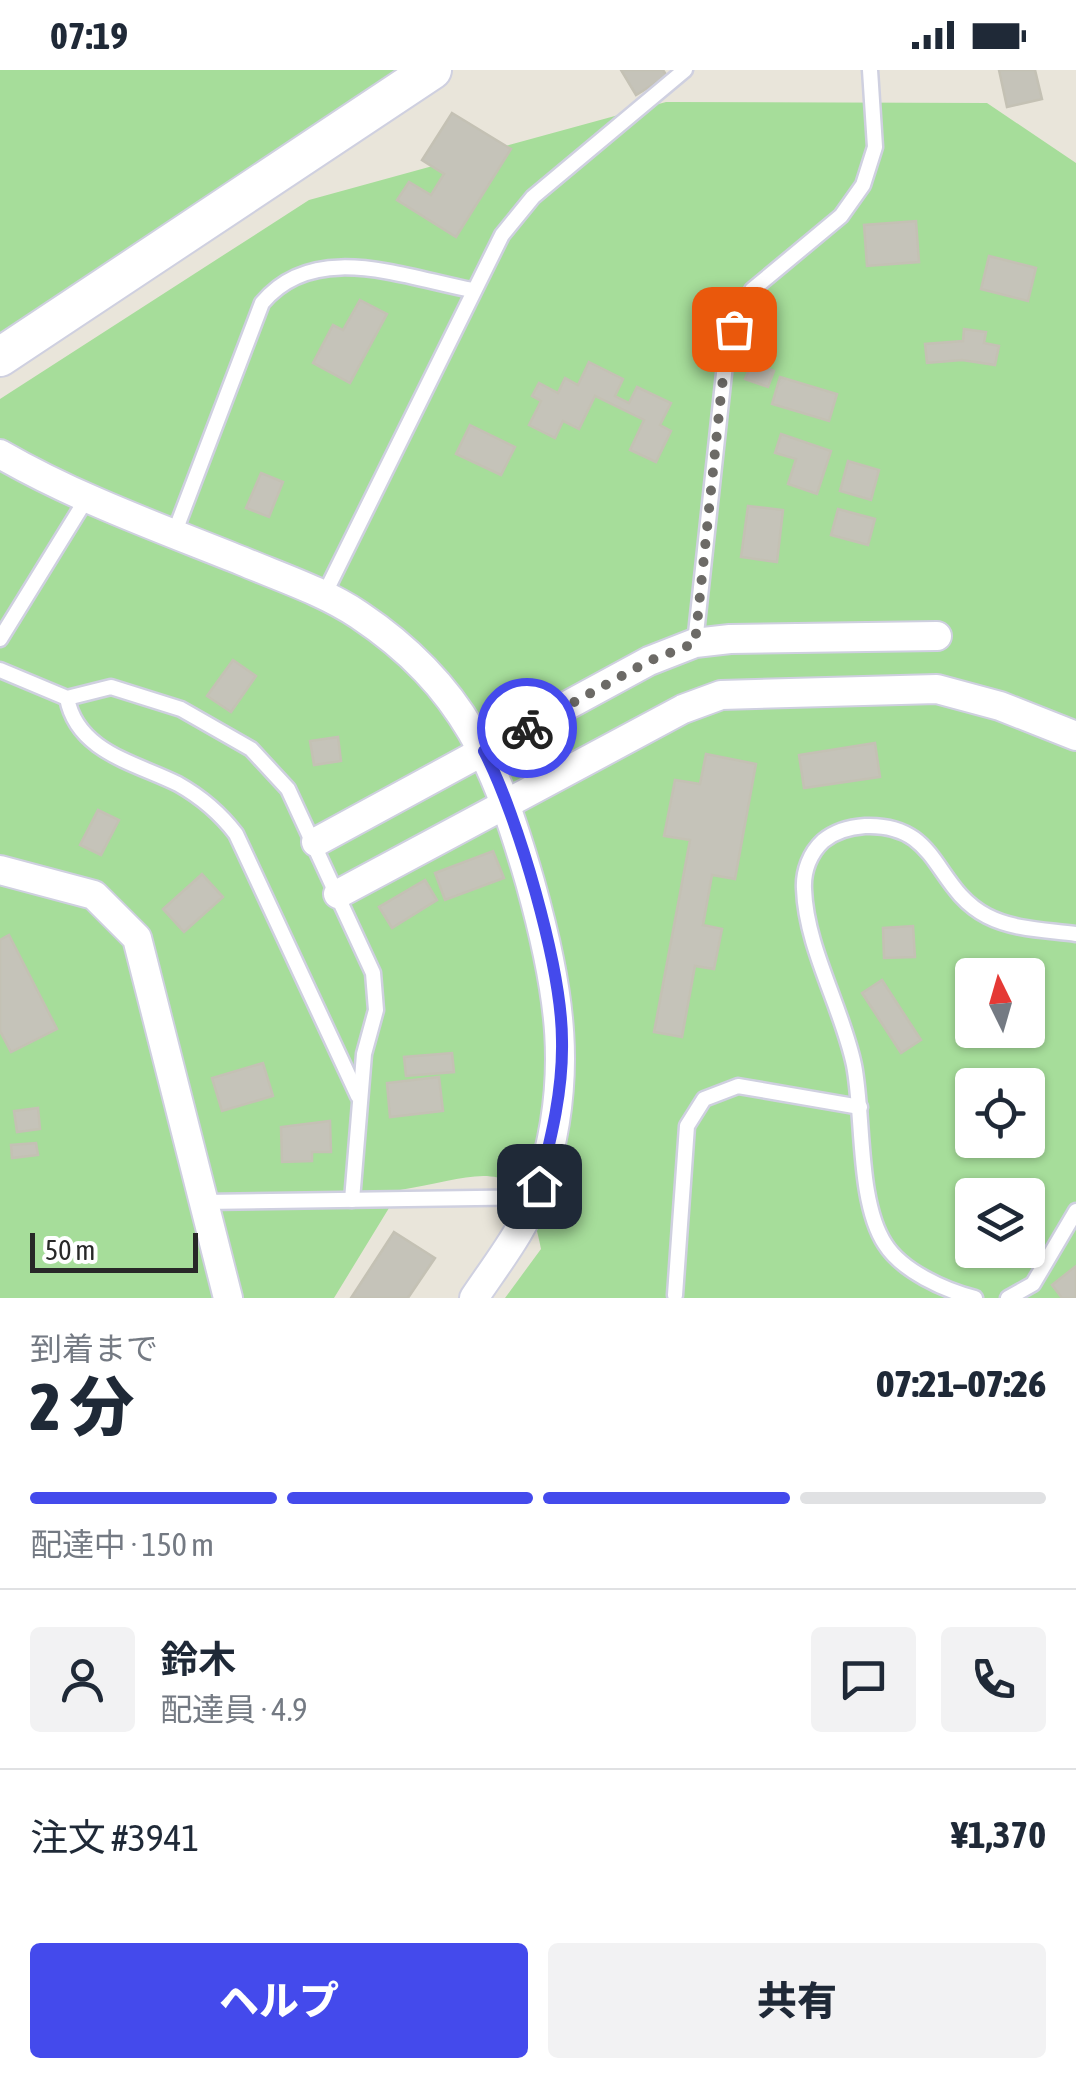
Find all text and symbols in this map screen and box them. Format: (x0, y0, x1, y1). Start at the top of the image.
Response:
text: 07:19 (50, 14, 128, 57)
pin (692, 287, 777, 372)
icon: bag (707, 302, 762, 357)
courier (477, 678, 577, 778)
icon: bike (500, 701, 555, 756)
north arrow (955, 958, 1045, 1048)
map controls (955, 958, 1045, 1268)
button: locate (955, 1068, 1045, 1158)
pin (497, 1144, 582, 1229)
icon: home (512, 1159, 567, 1214)
button: layers (955, 1178, 1045, 1268)
scale bar (30, 1228, 198, 1272)
text: 50 m (45, 1234, 95, 1266)
text: 到着まで (30, 1330, 158, 1367)
text: 07:21–07:26 (876, 1362, 1046, 1405)
text: 2 分 (30, 1369, 134, 1444)
text: 配達中 · 150 m (30, 1526, 214, 1563)
button: person (30, 1627, 135, 1732)
button: chat (811, 1627, 916, 1732)
button: phone (941, 1627, 1046, 1732)
text: 鈴木 (160, 1638, 236, 1681)
text: 配達員 · 4.9 (160, 1691, 307, 1728)
text: ¥1,370 (951, 1813, 1046, 1856)
text: 注文 #3941 (30, 1816, 199, 1859)
button: ヘルプ (30, 1943, 528, 2058)
button: 共有 (548, 1943, 1046, 2058)

